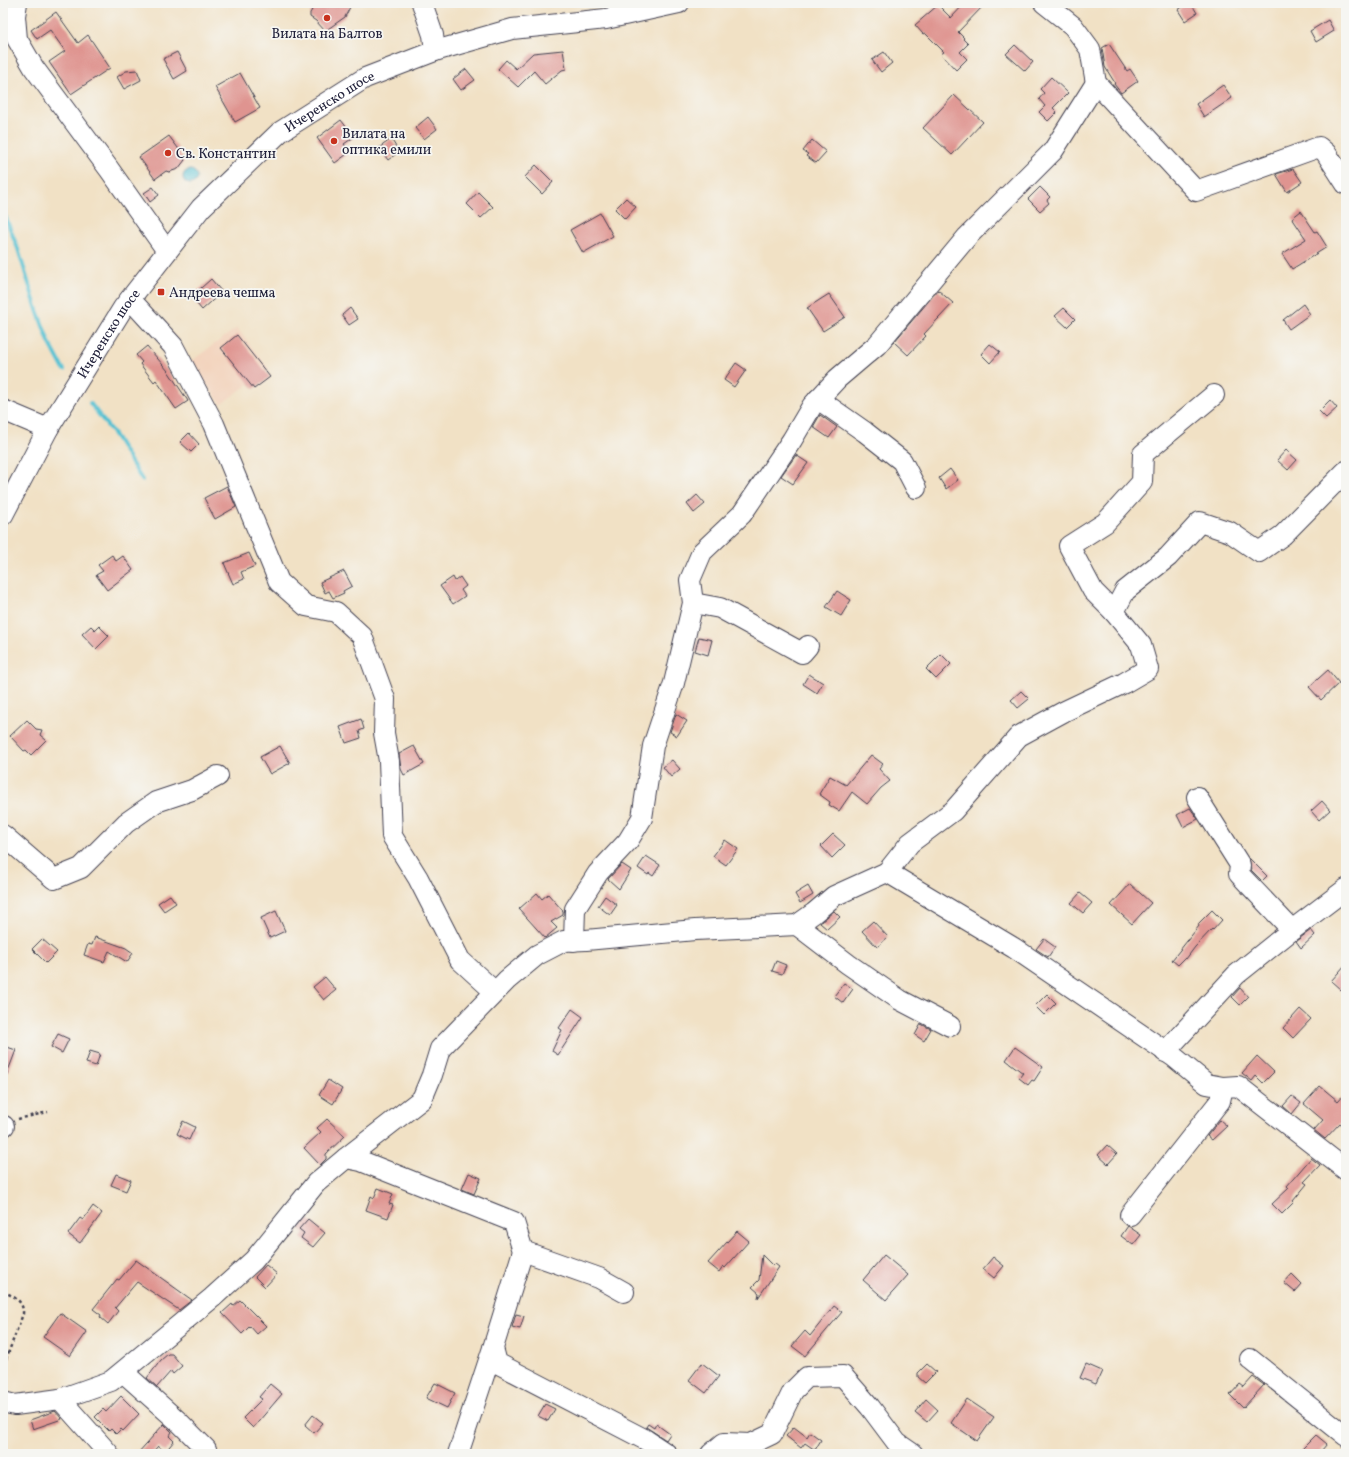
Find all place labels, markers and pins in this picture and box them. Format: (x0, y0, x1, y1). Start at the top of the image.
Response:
marker: Вилата на Балтов (322, 13, 332, 23)
place label: Вилата на Балтов (271, 25, 383, 44)
place label: Вилата на оптика емили (342, 125, 432, 160)
marker: Вилата на оптика емили (329, 136, 339, 146)
place label: Св. Константин (176, 145, 276, 164)
marker: Св. Константин (163, 148, 173, 158)
place label: Андреева чешма (169, 284, 276, 303)
marker: Андреева чешма (156, 287, 166, 297)

